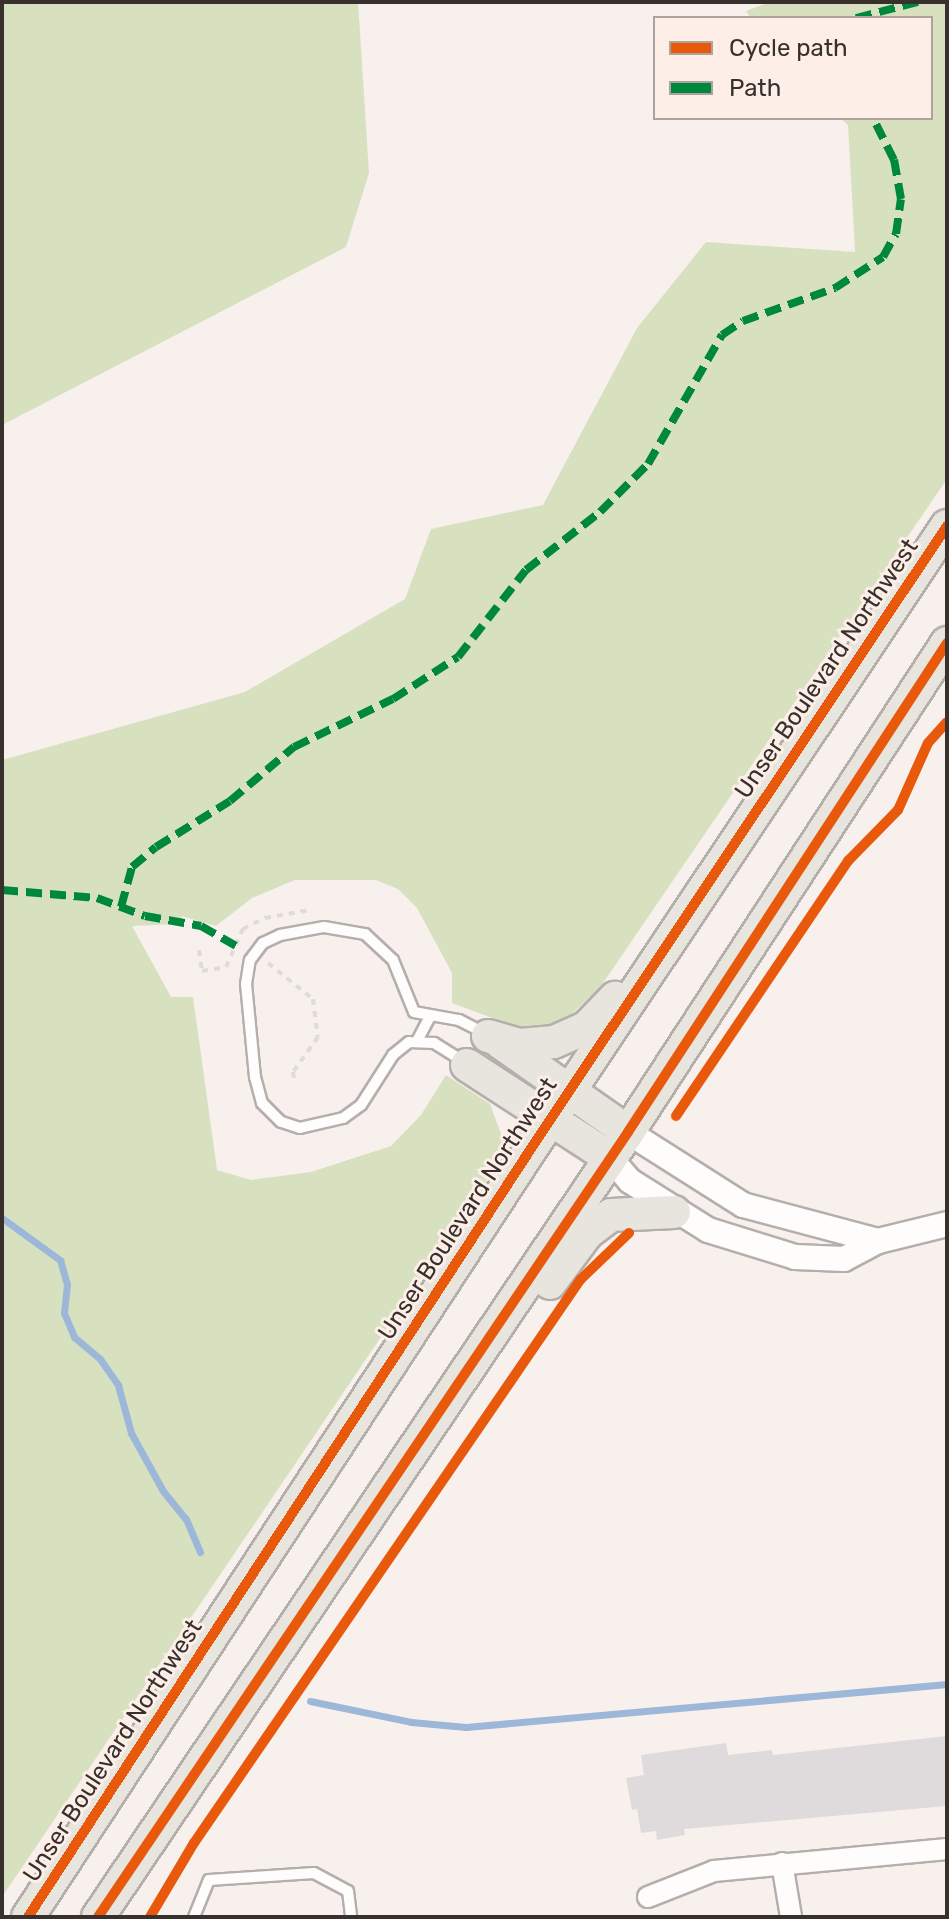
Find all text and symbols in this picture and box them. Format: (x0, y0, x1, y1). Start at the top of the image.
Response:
legend (653, 16, 933, 120)
text: Cycle path (729, 34, 848, 62)
text: Path (729, 74, 781, 102)
street label: Unser Boulevard Northwest (729, 533, 925, 805)
street label: Unser Boulevard Northwest (372, 1072, 564, 1346)
street label: Unser Boulevard Northwest (17, 1614, 209, 1888)

